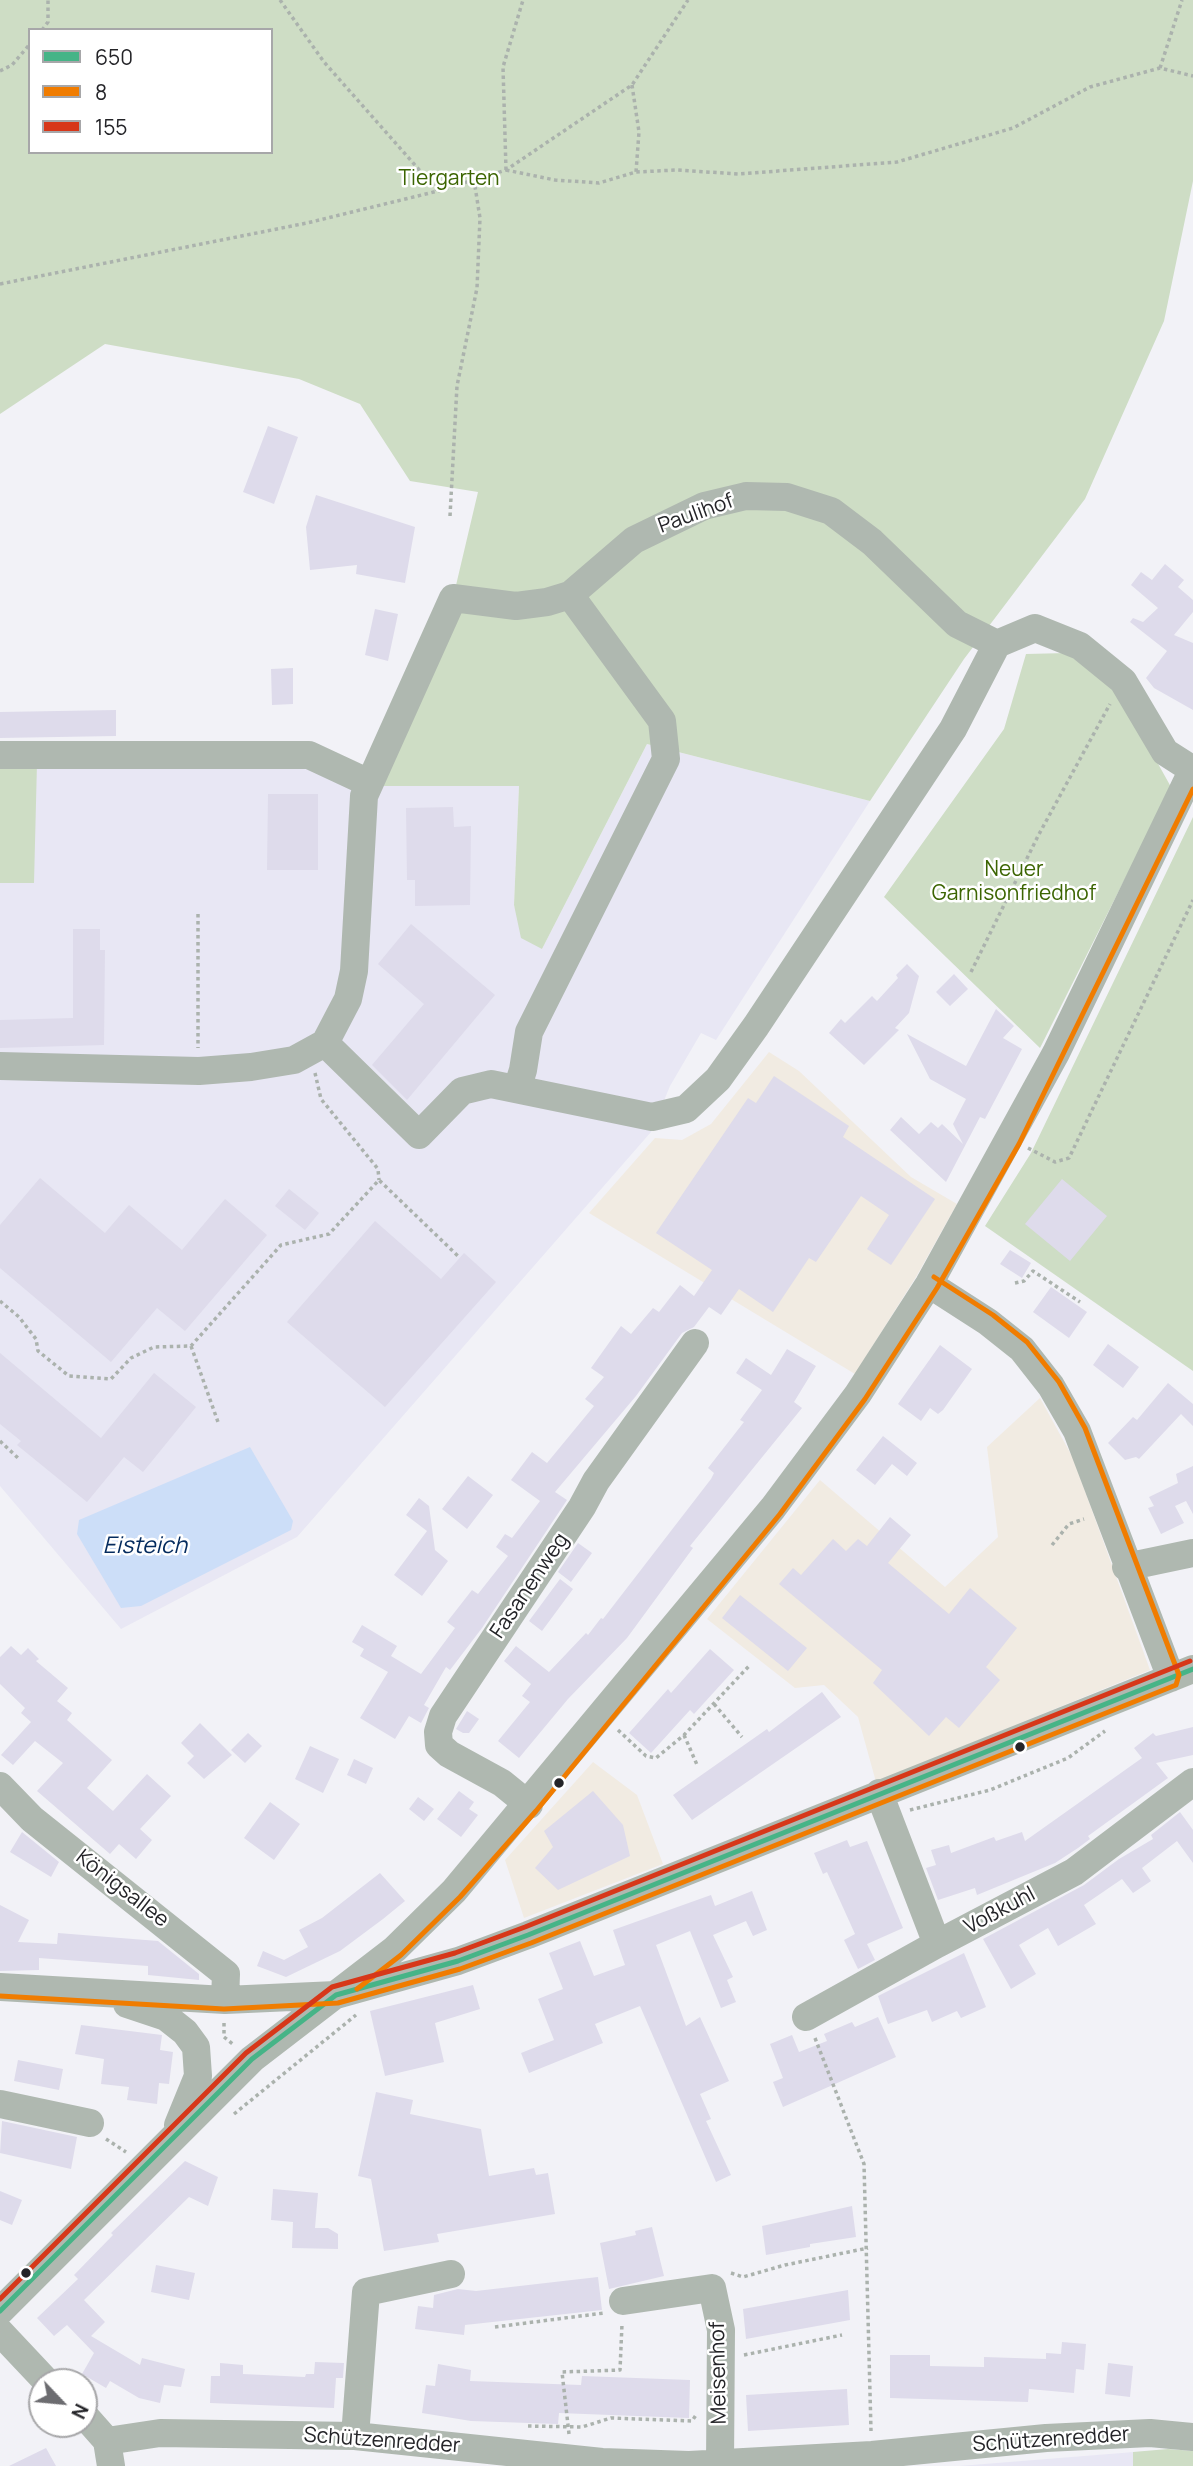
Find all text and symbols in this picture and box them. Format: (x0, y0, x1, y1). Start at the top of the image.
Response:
legend (28, 28, 273, 154)
text: 650 (95, 43, 133, 71)
text: 8 (95, 78, 107, 106)
text: 155 (95, 113, 127, 141)
park label: Tiergarten (399, 166, 499, 192)
street label: Paulihof (655, 489, 737, 539)
park label: Neuer Garnisonfriedhof (932, 857, 1096, 907)
street label: Fasanenweg (486, 1528, 574, 1644)
water label: Eisteich (103, 1533, 187, 1561)
unlabelled marker (1013, 1740, 1027, 1754)
unlabelled marker (552, 1776, 566, 1790)
street label: Königsallee (71, 1845, 173, 1933)
street label: Voßkuhl (960, 1882, 1040, 1940)
unlabelled marker (19, 2266, 33, 2280)
street label: Meisenhof (706, 2321, 732, 2425)
north arrow (28, 2368, 98, 2438)
text: N (65, 2399, 95, 2423)
street label: Schützenredder (972, 2422, 1130, 2458)
street label: Schützenredder (303, 2423, 461, 2459)

